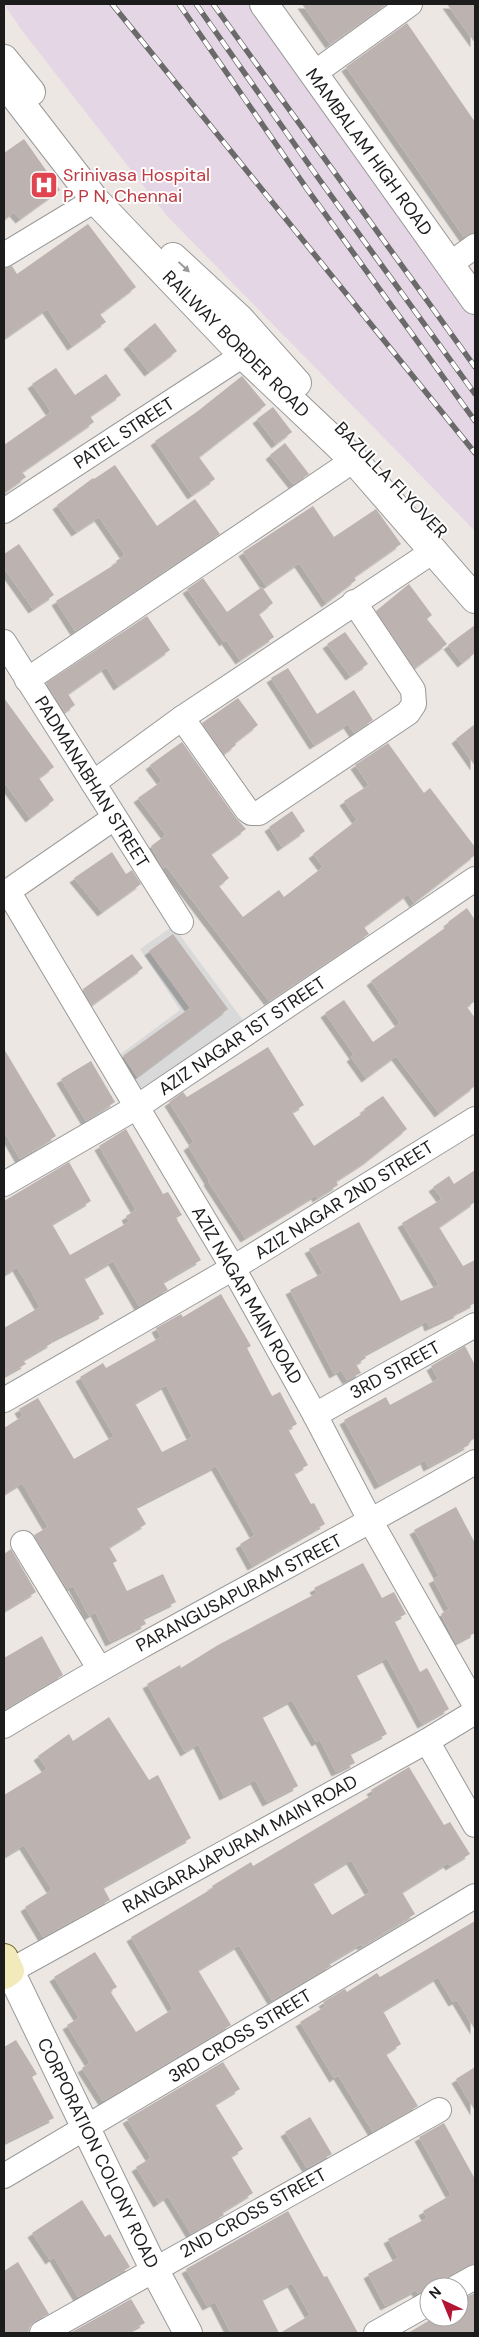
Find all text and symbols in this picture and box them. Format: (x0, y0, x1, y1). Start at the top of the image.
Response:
street label: MAMBALAM HIGH ROAD (300, 63, 438, 241)
place label: Srinivasa Hospital P P N, Chennai (63, 163, 210, 208)
hospital icon: Srinivasa Hospital P P N, Chennai (29, 170, 59, 200)
one-way arrow (178, 261, 190, 273)
street label: RAILWAY BORDER ROAD (157, 265, 315, 423)
street label: PATEL STREET (69, 392, 179, 474)
street label: BAZULLA FLYOVER (329, 417, 453, 543)
street label: PADMANABHAN STREET (29, 692, 155, 872)
street label: AZIZ NAGAR 1ST STREET (154, 971, 330, 1101)
street label: AZIZ NAGAR 2ND STREET (250, 1135, 438, 1265)
street label: AZIZ NAGAR MAIN ROAD (186, 1202, 308, 1388)
street label: 3RD STREET (346, 1335, 444, 1405)
street label: PARANGUSAPURAM STREET (132, 1528, 346, 1658)
street label: RANGARAJAPURAM MAIN ROAD (118, 1769, 362, 1919)
street label: 3RD CROSS STREET (164, 1984, 316, 2088)
street label: CORPORATION COLONY ROAD (32, 2034, 164, 2272)
street label: 2ND CROSS STREET (175, 2163, 331, 2263)
north arrow (419, 2277, 469, 2327)
text: N (425, 2283, 445, 2303)

